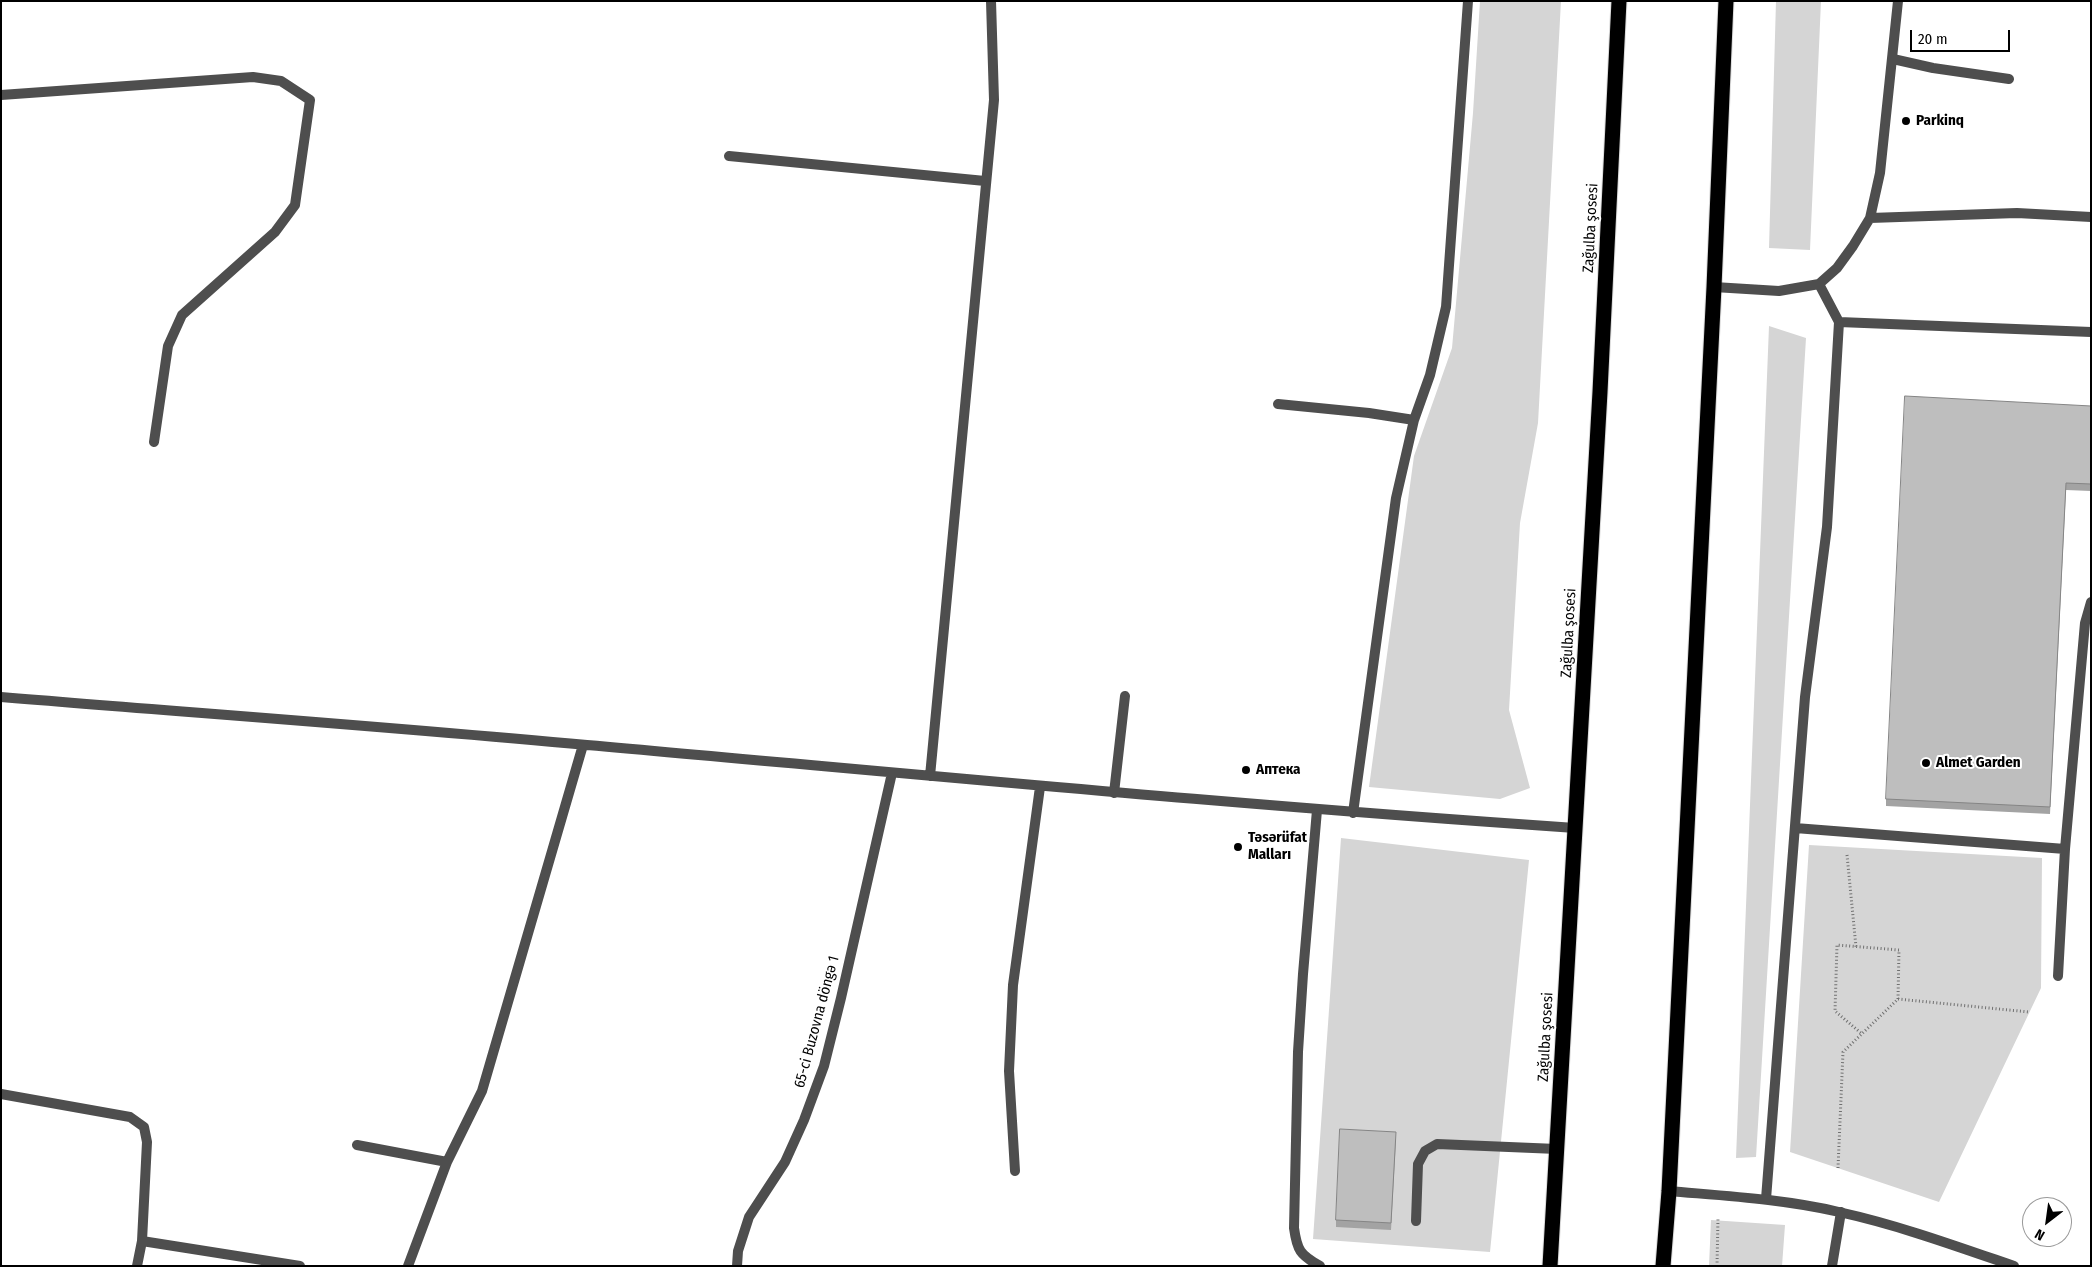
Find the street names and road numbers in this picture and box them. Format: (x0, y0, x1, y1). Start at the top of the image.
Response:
street label: Zağulba şosesi (1580, 183, 1602, 273)
street label: Zağulba şosesi (1558, 588, 1580, 678)
street label: 65-ci Buzovna döngə 1 (791, 954, 843, 1090)
street label: Zağulba şosesi (1535, 992, 1557, 1082)

